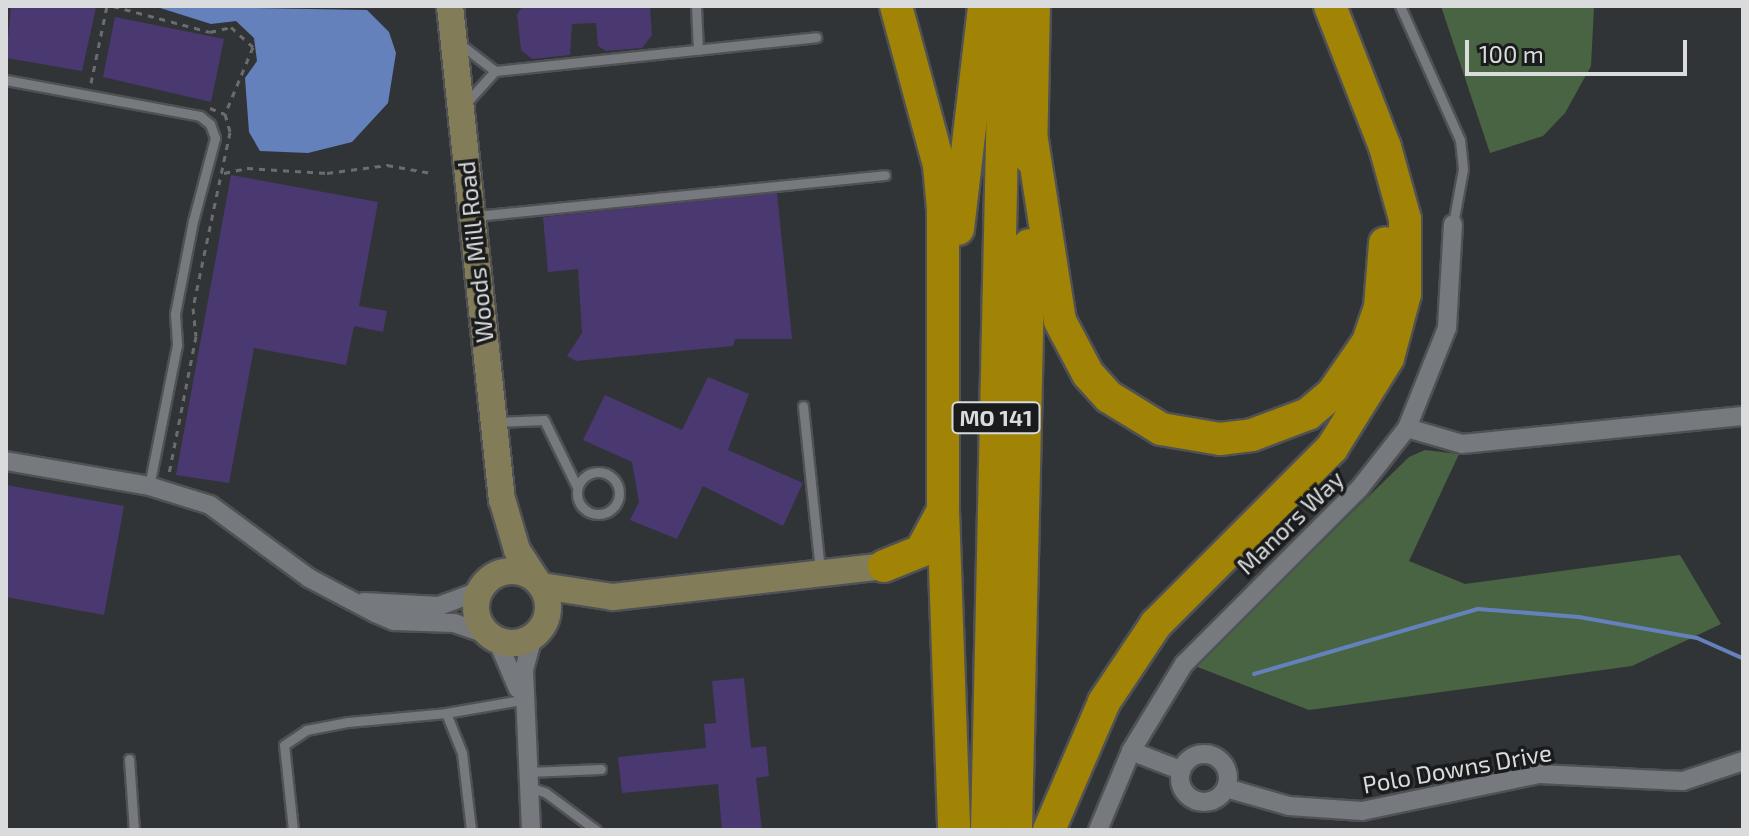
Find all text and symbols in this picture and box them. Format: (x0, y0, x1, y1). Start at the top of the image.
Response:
scale bar (1469, 24, 1691, 74)
text: 100 m (1479, 39, 1544, 68)
street label: Woods Mill Road (451, 160, 499, 344)
road number: MO 141 (950, 400, 1042, 436)
street label: Manors Way (1231, 464, 1349, 580)
street label: Polo Downs Drive (1360, 737, 1554, 799)

